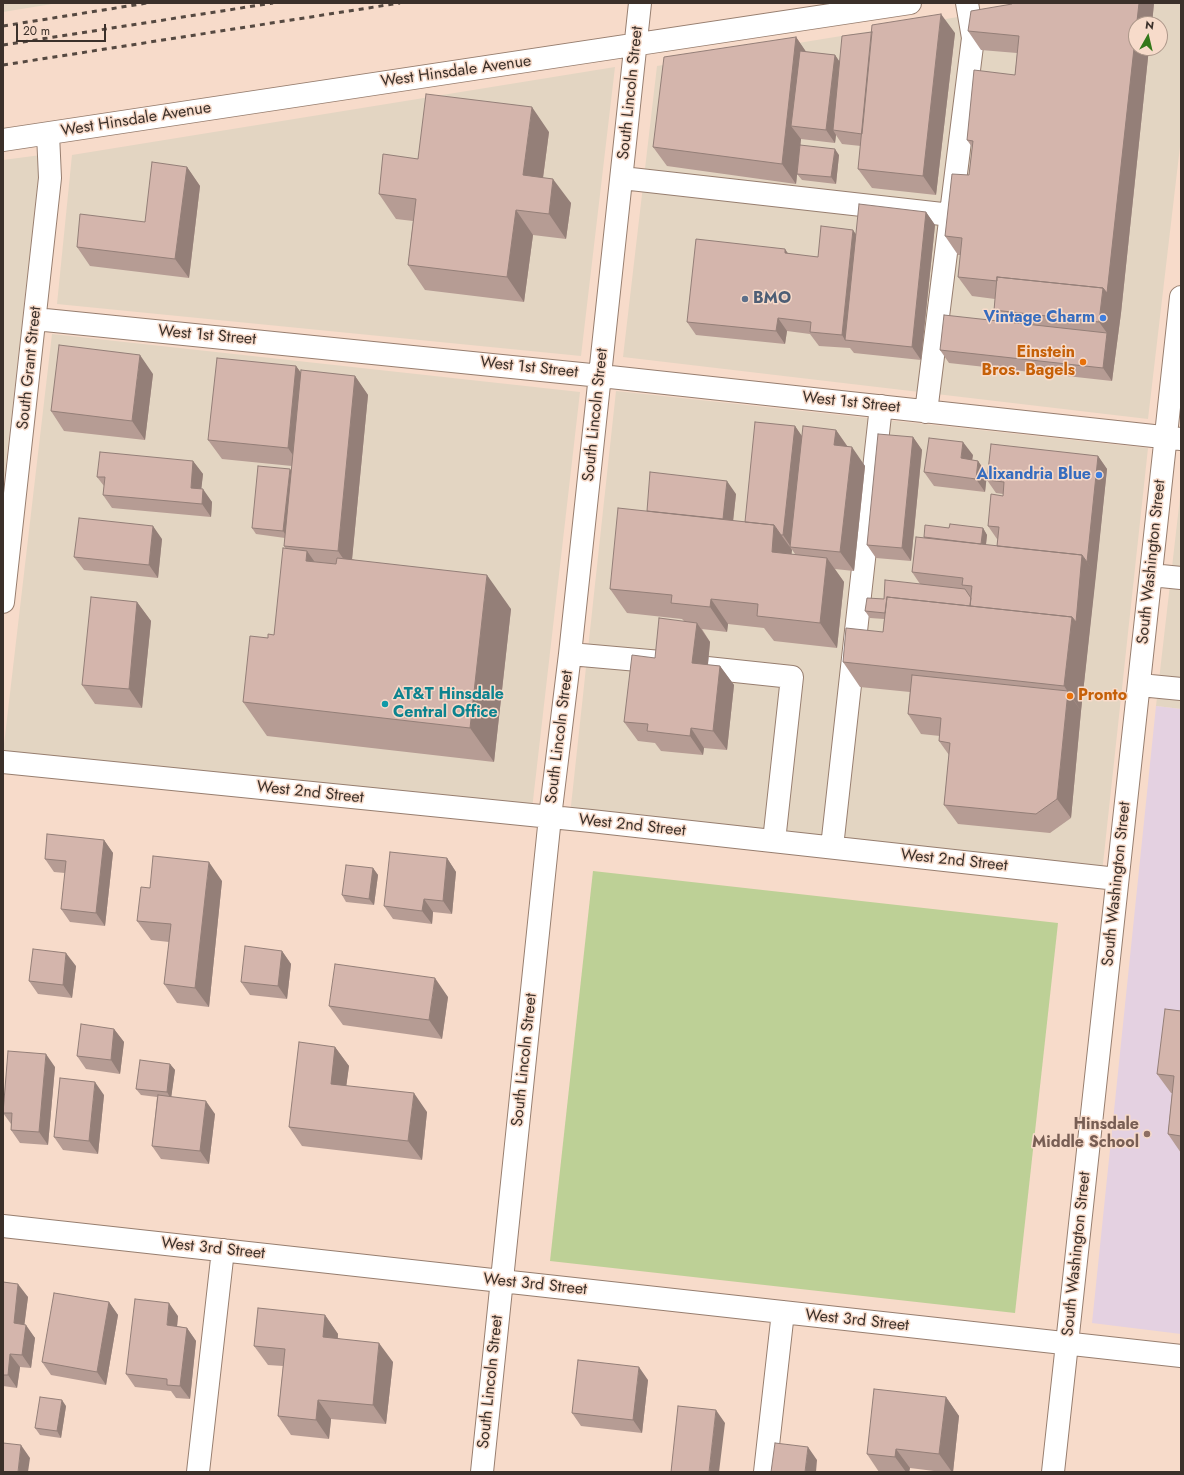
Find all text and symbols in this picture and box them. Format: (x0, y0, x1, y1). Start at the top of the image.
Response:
scale bar (18, 16, 108, 42)
north arrow (1128, 16, 1168, 56)
text: N (1144, 17, 1155, 34)
text: 20 m (23, 22, 50, 40)
street label: South Lincoln Street (614, 25, 648, 161)
street label: West Hinsdale Avenue (380, 52, 532, 92)
street label: West Hinsdale Avenue (60, 99, 212, 141)
place label: BMO (753, 289, 791, 309)
marker: BMO (740, 294, 750, 304)
street label: South Grant Street (14, 305, 46, 431)
place label: Vintage Charm (984, 308, 1095, 328)
marker: Vintage Charm (1098, 313, 1108, 323)
street label: West 1st Street (157, 322, 257, 350)
place label: Einstein Bros. Bagels (982, 343, 1075, 381)
street label: South Lincoln Street (579, 347, 613, 483)
street label: West 1st Street (479, 353, 579, 383)
marker: Einstein Bros. Bagels (1078, 357, 1088, 367)
street label: West 1st Street (801, 388, 901, 418)
place label: Alixandria Blue (977, 465, 1091, 485)
marker: Alixandria Blue (1094, 470, 1104, 480)
street label: South Washington Street (1134, 479, 1170, 645)
street label: South Lincoln Street (542, 669, 578, 805)
place label: AT&T Hinsdale Central Office (393, 685, 504, 723)
place label: Pronto (1078, 686, 1127, 706)
marker: Pronto (1065, 691, 1075, 701)
marker: AT&T Hinsdale Central Office (380, 699, 390, 709)
street label: West 2nd Street (256, 778, 364, 808)
street label: South Washington Street (1099, 801, 1135, 967)
street label: West 2nd Street (578, 811, 686, 841)
street label: West 2nd Street (900, 846, 1008, 876)
street label: South Lincoln Street (508, 992, 542, 1128)
place label: Hinsdale Middle School (1032, 1115, 1139, 1153)
marker: Hinsdale Middle School (1142, 1129, 1152, 1139)
street label: South Washington Street (1059, 1171, 1095, 1337)
street label: West 3rd Street (160, 1234, 266, 1264)
street label: West 3rd Street (482, 1270, 588, 1300)
street label: West 3rd Street (804, 1306, 910, 1336)
street label: South Lincoln Street (474, 1314, 508, 1450)

